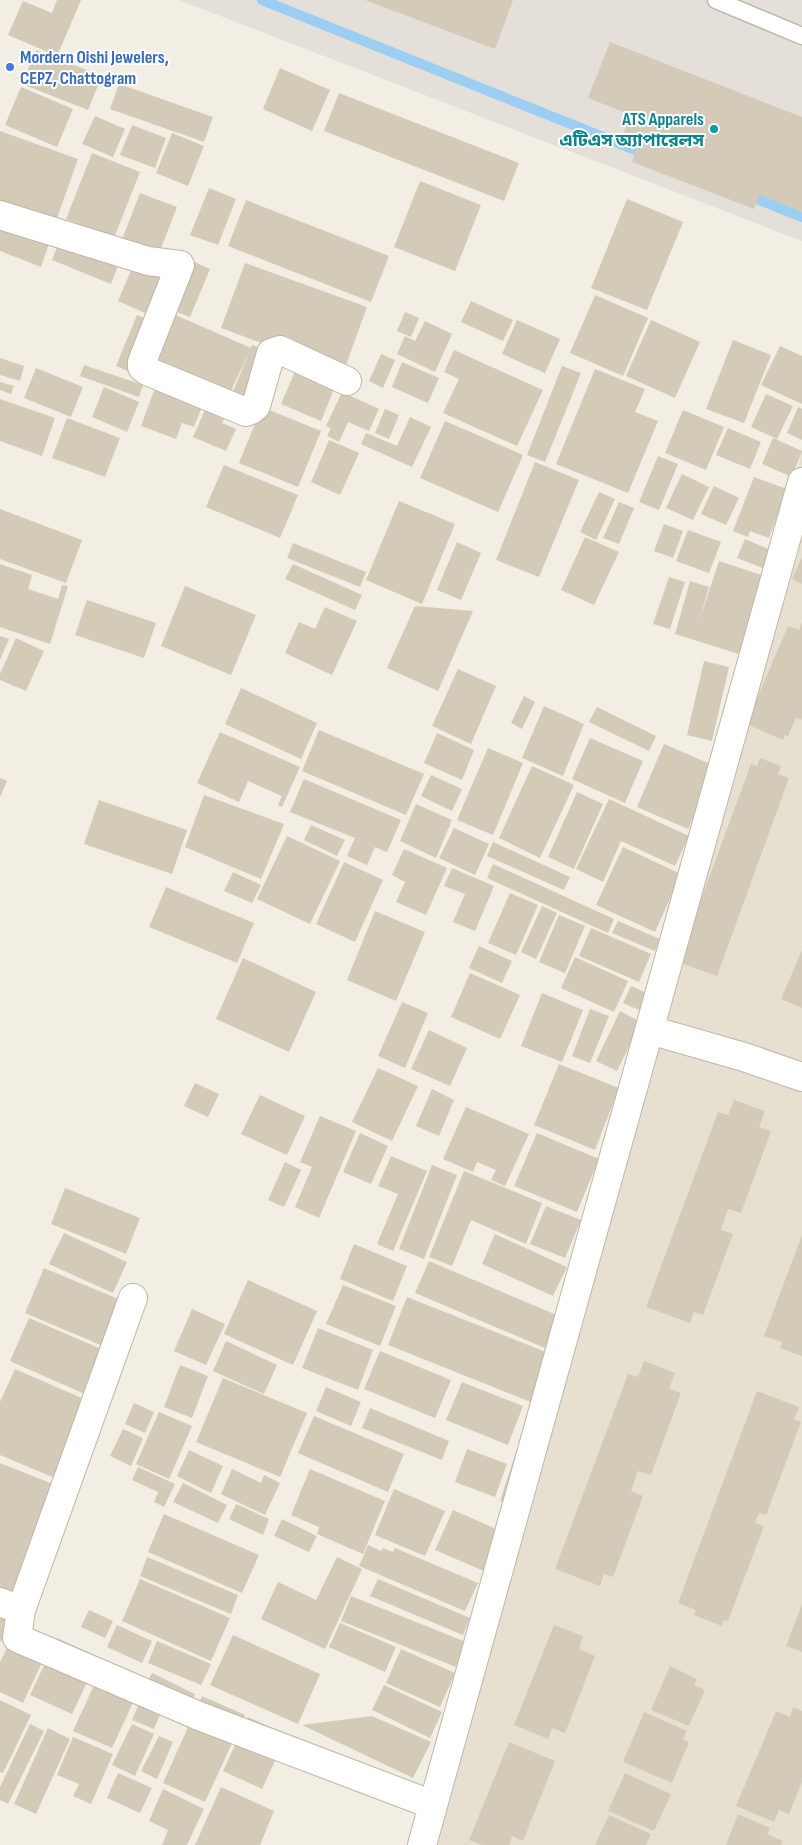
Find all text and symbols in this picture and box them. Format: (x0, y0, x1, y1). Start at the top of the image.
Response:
place label: Mordern Oishi Jewelers, CEPZ, Chattogram (20, 47, 169, 89)
marker: Mordern Oishi Jewelers, CEPZ, Chattogram (4, 61, 16, 73)
place label: ATS Apparels এটিএস অ্যাপারেলস (559, 109, 704, 151)
marker: ATS Apparels এটিএস অ্যাপারেলস (708, 123, 720, 135)

